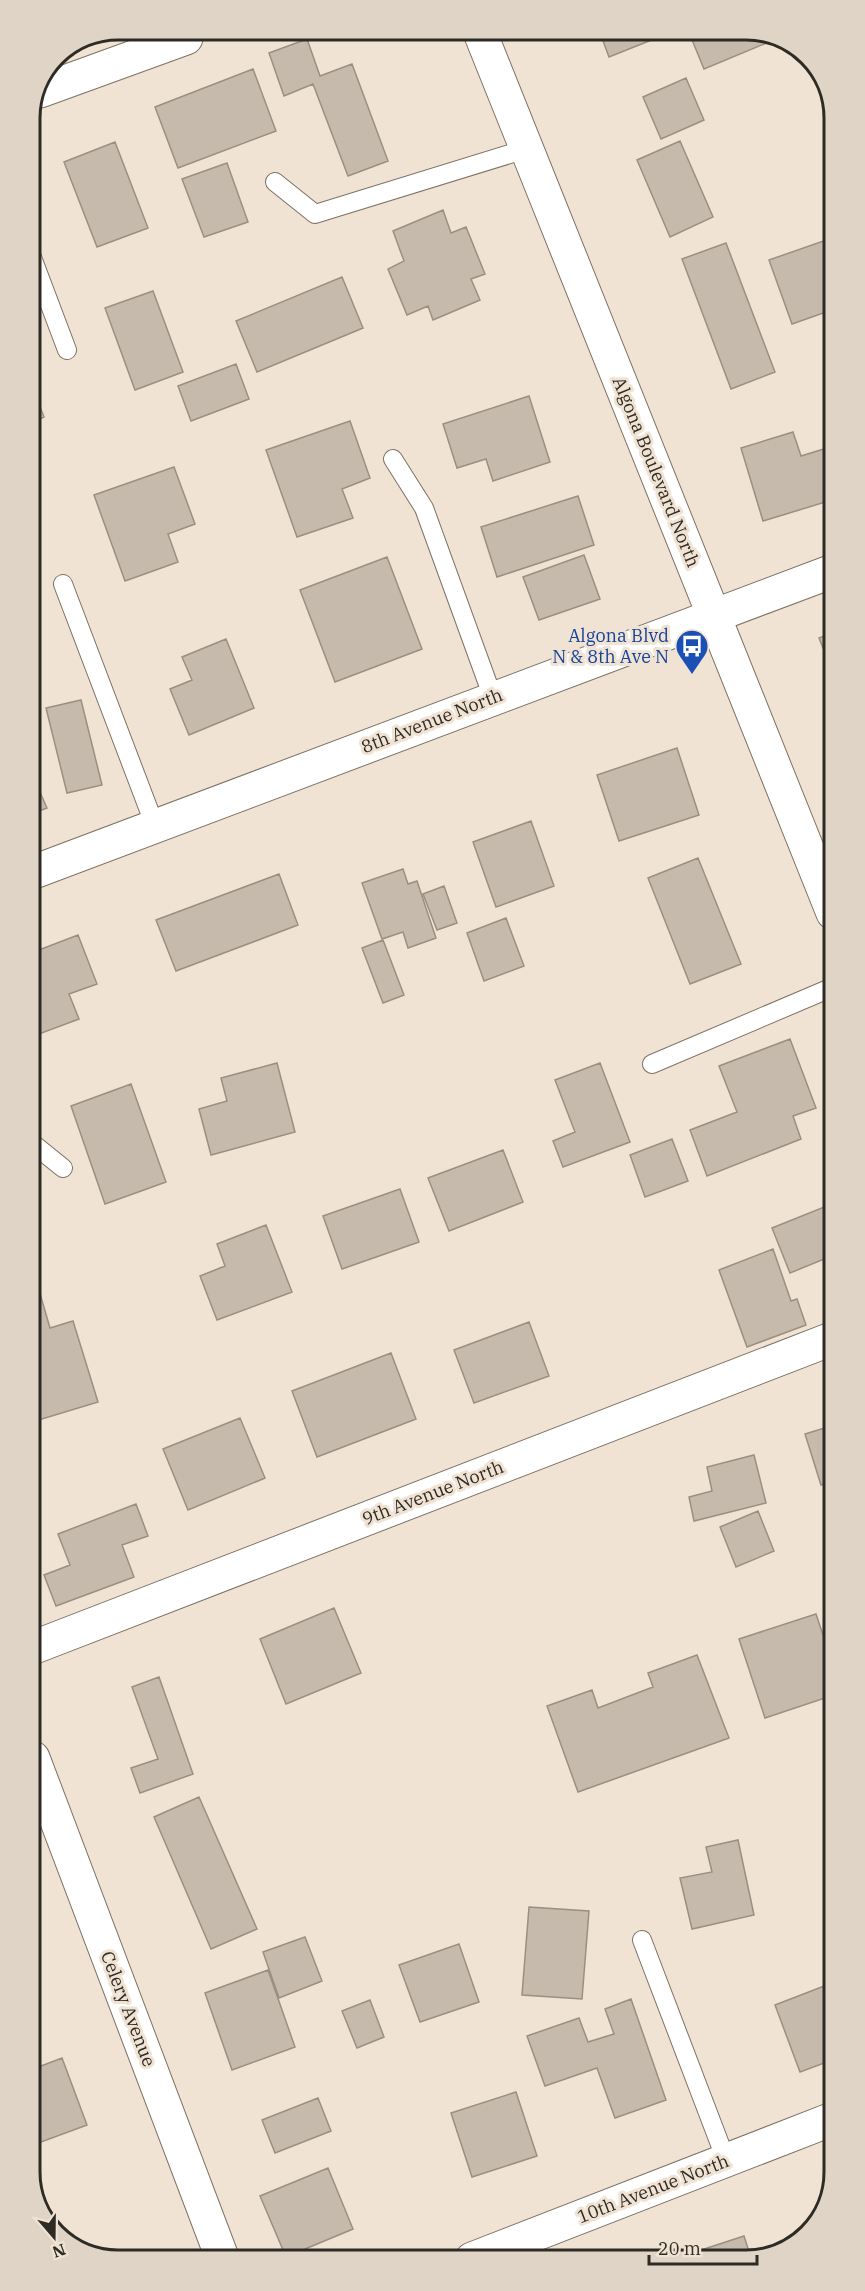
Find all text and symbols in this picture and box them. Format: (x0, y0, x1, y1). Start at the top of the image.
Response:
street label: Algona Boulevard North (608, 373, 705, 570)
place label: Algona Blvd N & 8th Ave N (552, 624, 669, 668)
bus stop icon: Algona Blvd N & 8th Ave N (674, 628, 710, 675)
street label: 8th Avenue North (358, 683, 506, 758)
street label: 9th Avenue North (359, 1455, 507, 1530)
street label: Celery Avenue (96, 1948, 161, 2070)
street label: 10th Avenue North (574, 2149, 732, 2228)
north arrow (24, 2207, 84, 2267)
scale bar (649, 2228, 757, 2266)
text: 20 m (658, 2237, 701, 2260)
text: N (50, 2240, 68, 2263)

